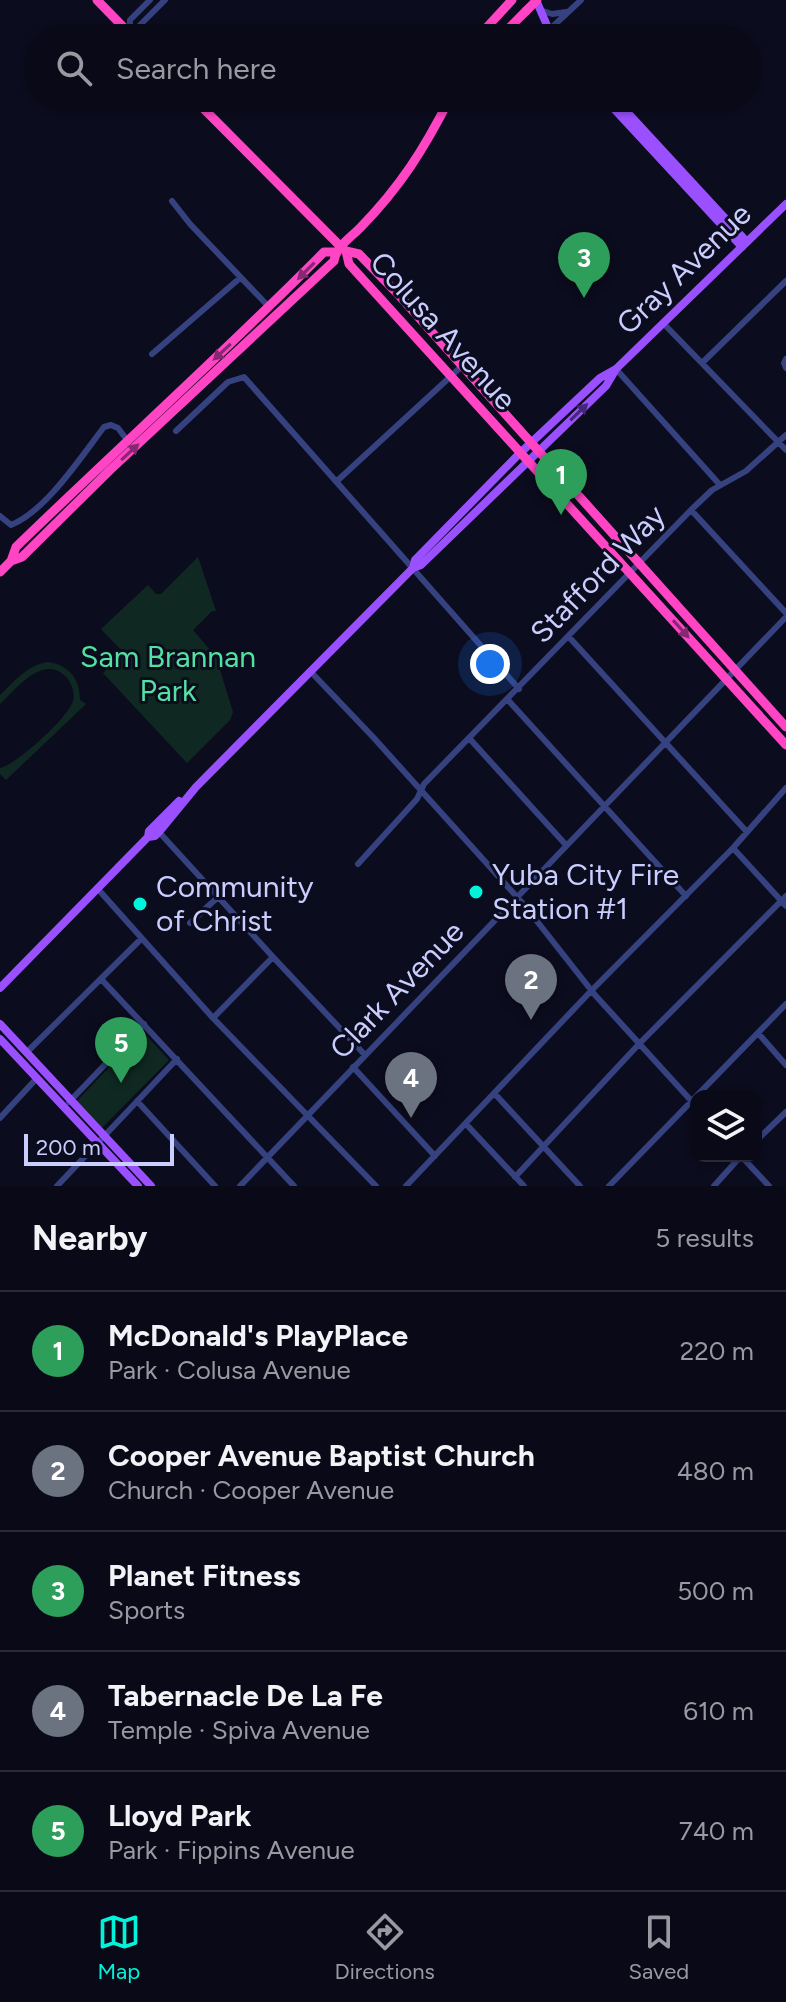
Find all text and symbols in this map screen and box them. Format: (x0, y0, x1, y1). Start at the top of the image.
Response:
search box (24, 24, 762, 112)
icon: search (52, 46, 96, 90)
text: Search here (116, 50, 276, 87)
street label: Gray Avenue (609, 195, 759, 342)
pin: 3 (558, 232, 610, 298)
street label: Colusa Avenue (363, 244, 524, 418)
one-way arrow (297, 261, 315, 280)
one-way arrow (213, 342, 232, 360)
one-way arrow (569, 403, 588, 421)
one-way arrow (120, 443, 139, 461)
pin: 1 (535, 449, 587, 515)
street label: Stafford Way (523, 497, 673, 651)
one-way arrow (672, 619, 690, 638)
park label: Sam Brannan Park (80, 638, 256, 709)
your location (470, 644, 510, 684)
place label: Yuba City Fire Station #1 (492, 856, 679, 927)
place label: Community of Christ (156, 868, 314, 939)
marker: Yuba City Fire Station #1 (467, 883, 485, 901)
marker: Community of Christ (131, 895, 149, 913)
street label: Clark Avenue (322, 913, 471, 1066)
pin: 2 (505, 954, 557, 1020)
pin: 5 (95, 1017, 147, 1083)
pin: 4 (385, 1052, 437, 1118)
map controls (690, 1090, 762, 1162)
button: layers (690, 1090, 762, 1162)
scale bar (24, 1130, 174, 1166)
text: 200 m (36, 1134, 101, 1161)
text: Nearby (32, 1218, 147, 1259)
text: 5 results (655, 1222, 754, 1254)
text: McDonald's PlayPlace (108, 1317, 408, 1354)
text: 1 (53, 1335, 63, 1367)
text: 220 m (680, 1335, 754, 1367)
text: Park · Colusa Avenue (108, 1354, 351, 1386)
text: Cooper Avenue Baptist Church (108, 1437, 535, 1474)
text: 2 (50, 1455, 66, 1487)
text: 480 m (677, 1455, 754, 1487)
text: Church · Cooper Avenue (108, 1474, 394, 1506)
text: Planet Fitness (108, 1557, 300, 1594)
text: 3 (51, 1575, 65, 1607)
text: 500 m (677, 1575, 754, 1607)
text: Sports (108, 1594, 185, 1626)
text: Tabernacle De La Fe (108, 1677, 383, 1714)
text: 4 (50, 1695, 66, 1727)
text: 610 m (683, 1695, 754, 1727)
text: Temple · Spiva Avenue (108, 1714, 370, 1746)
text: Lloyd Park (108, 1797, 251, 1834)
text: 5 (50, 1815, 66, 1847)
text: 740 m (679, 1815, 754, 1847)
text: Park · Fippins Avenue (108, 1834, 355, 1866)
tab: Map (97, 1910, 141, 1985)
tab: Directions (335, 1910, 435, 1985)
tab: Saved (628, 1910, 689, 1985)

